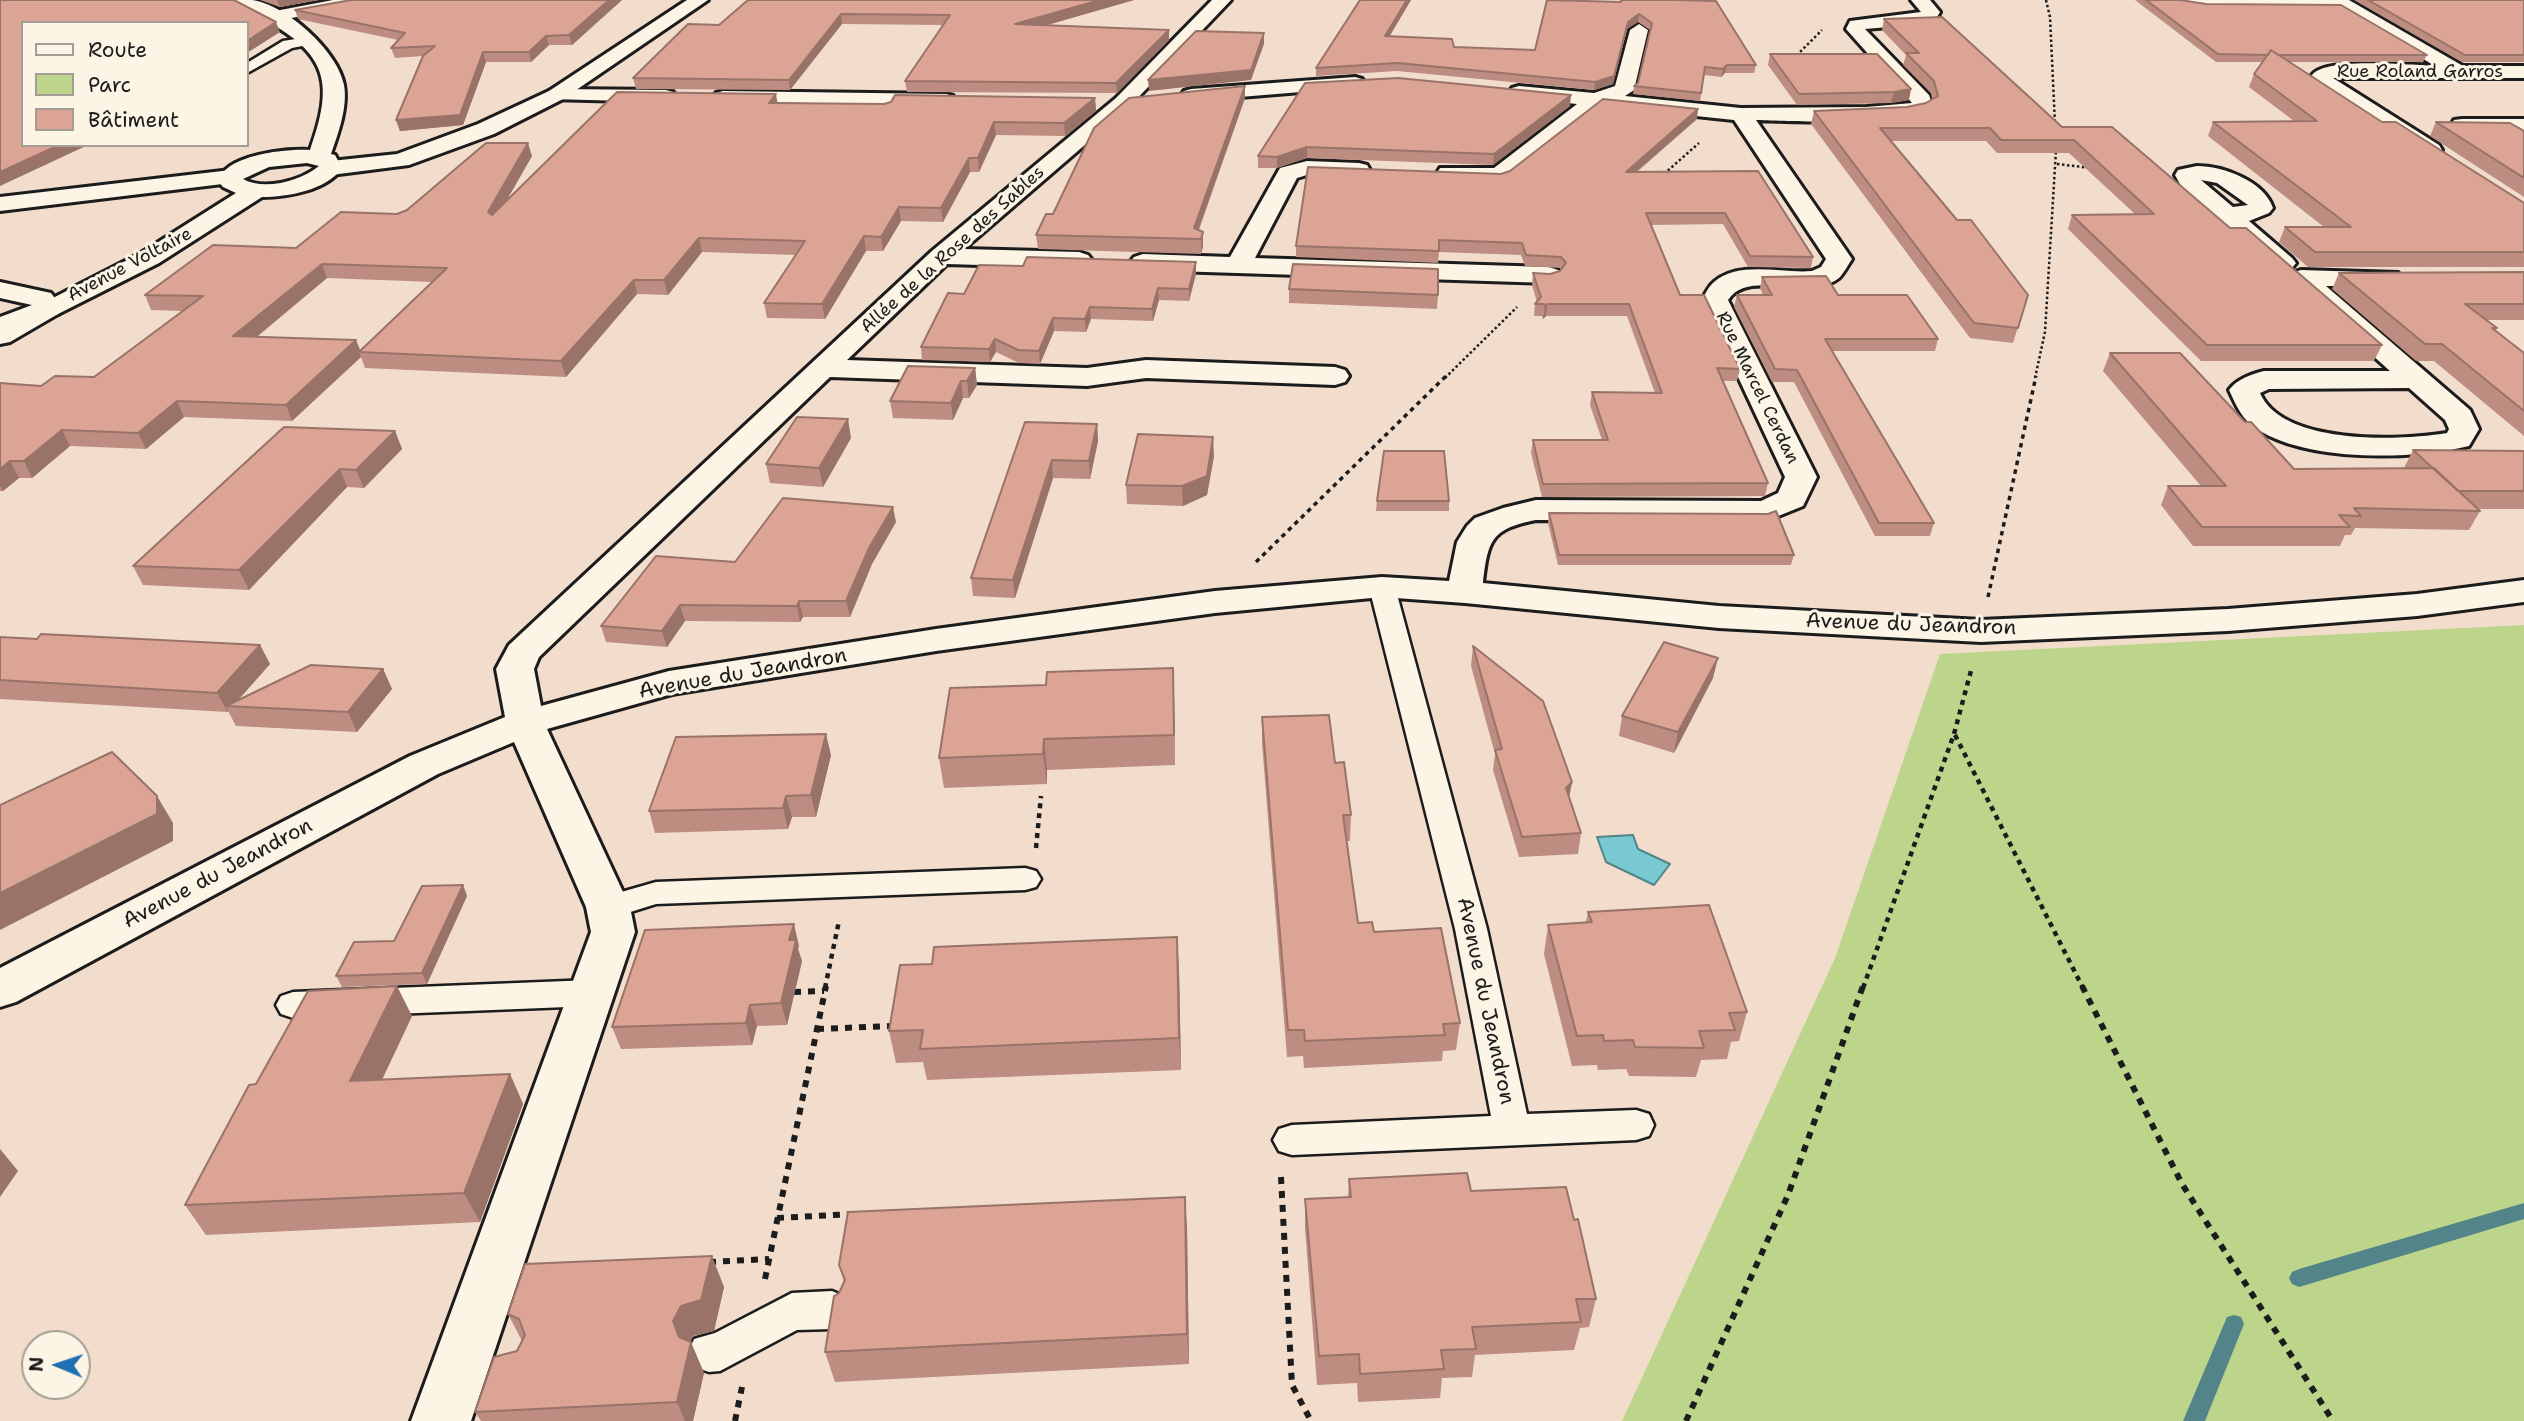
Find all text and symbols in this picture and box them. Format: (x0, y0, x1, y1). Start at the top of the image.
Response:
legend (21, 21, 248, 147)
text: Route (88, 36, 147, 64)
street label: Rue Roland Garros (2337, 61, 2503, 83)
text: Parc (88, 71, 131, 99)
text: Bâtiment (88, 106, 179, 134)
street label: Allée de la Rose des Sables (857, 162, 1049, 338)
street label: Avenue Voltaire (64, 223, 196, 307)
street label: Rue Marcel Cerdan (1711, 308, 1803, 468)
street label: Avenue du Jeandron (1805, 609, 2017, 641)
street label: Avenue du Jeandron (637, 643, 849, 705)
street label: Avenue du Jeandron (119, 813, 317, 935)
street label: Avenue du Jeandron (1451, 895, 1519, 1107)
north arrow (21, 1330, 91, 1400)
text: N (24, 1356, 49, 1372)

